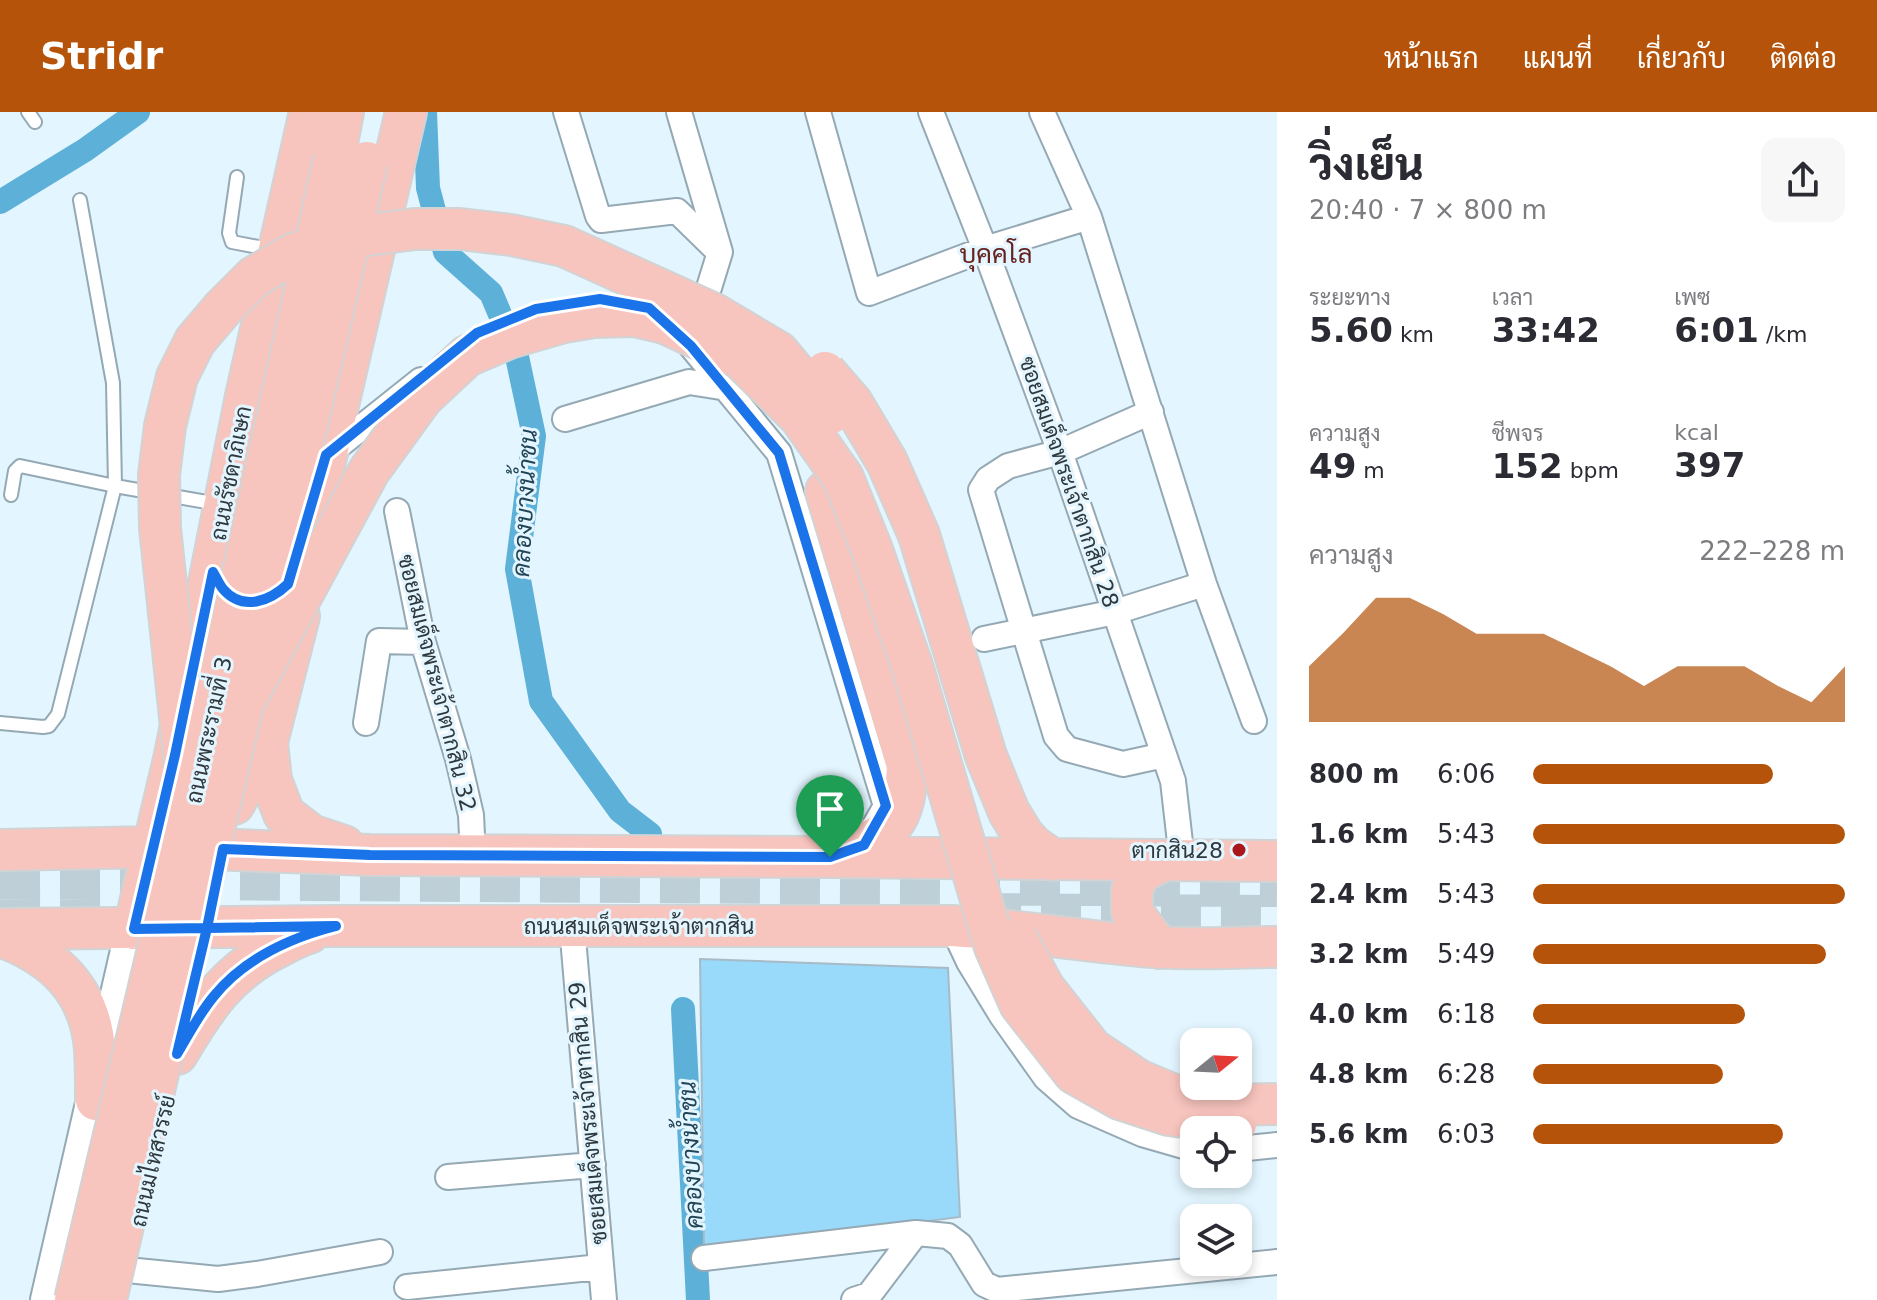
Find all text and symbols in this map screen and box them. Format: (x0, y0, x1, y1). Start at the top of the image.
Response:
text: Stridr (40, 34, 163, 78)
text: หน้าแรก (1384, 42, 1479, 75)
text: แผนที่ (1523, 42, 1593, 75)
text: เกี่ยวกับ (1637, 42, 1726, 75)
text: ติดต่อ (1770, 42, 1837, 75)
button: share (1761, 138, 1845, 222)
text: วิ่งเย็น (1309, 139, 1424, 190)
text: 20:40 · 7 × 800 m (1309, 195, 1547, 225)
district label: บุคคโล (959, 238, 1033, 272)
text: ระยะทาง (1309, 285, 1391, 310)
text: เวลา (1492, 285, 1533, 310)
text: เพซ (1674, 285, 1711, 310)
text: 5.60 (1309, 310, 1393, 350)
text: 33:42 (1492, 310, 1600, 350)
text: 6:01 (1674, 310, 1759, 350)
text: km (1393, 322, 1434, 347)
text: /km (1759, 322, 1807, 347)
street label: ซอยสมเด็จพระเจ้าตากสิน 28 (1014, 352, 1127, 611)
street label: ถนนรัชดาภิเษก (205, 403, 256, 542)
text: kcal (1674, 420, 1719, 445)
text: ความสูง (1309, 421, 1380, 446)
text: ชีพจร (1492, 421, 1544, 446)
water label: คลองบางน้ำชน (501, 428, 543, 578)
text: 397 (1674, 445, 1745, 485)
text: 49 (1309, 446, 1356, 486)
text: 152 (1492, 446, 1563, 486)
text: m (1356, 458, 1385, 483)
text: bpm (1563, 458, 1619, 483)
text: 222–228 m (1699, 536, 1845, 566)
text: ความสูง (1309, 540, 1393, 570)
street label: ซอยสมเด็จพระเจ้าตากสิน 32 (393, 551, 484, 814)
street label: ถนนพระรามที่ 3 (174, 653, 237, 806)
text: 800 m (1309, 759, 1399, 789)
text: 6:06 (1437, 759, 1495, 789)
pin (796, 775, 864, 857)
icon: arrive (808, 787, 852, 831)
text: 1.6 km (1309, 819, 1409, 849)
text: 5:43 (1437, 819, 1495, 849)
place label: ตากสิน28 (1132, 837, 1223, 863)
marker: ตากสิน28 (1230, 841, 1248, 859)
text: 2.4 km (1309, 879, 1409, 909)
text: 5:43 (1437, 879, 1495, 909)
street label: ถนนสมเด็จพระเจ้าตากสิน (524, 911, 754, 939)
text: 3.2 km (1309, 939, 1409, 969)
text: 5:49 (1437, 939, 1495, 969)
street label: ซอยสมเด็จพระเจ้าตากสิน 29 (561, 981, 612, 1246)
text: 4.0 km (1309, 999, 1409, 1029)
text: 6:18 (1437, 999, 1495, 1029)
north arrow (1180, 1028, 1252, 1100)
map controls (1180, 1028, 1252, 1276)
text: 4.8 km (1309, 1059, 1409, 1089)
text: 6:28 (1437, 1059, 1495, 1089)
water label: คลองบางน้ำชน (667, 1080, 709, 1230)
street label: ถนนมไหสวรรย์ (124, 1092, 180, 1229)
button: locate (1180, 1116, 1252, 1188)
text: 5.6 km (1309, 1119, 1409, 1149)
text: 6:03 (1437, 1119, 1495, 1149)
button: layers (1180, 1204, 1252, 1276)

